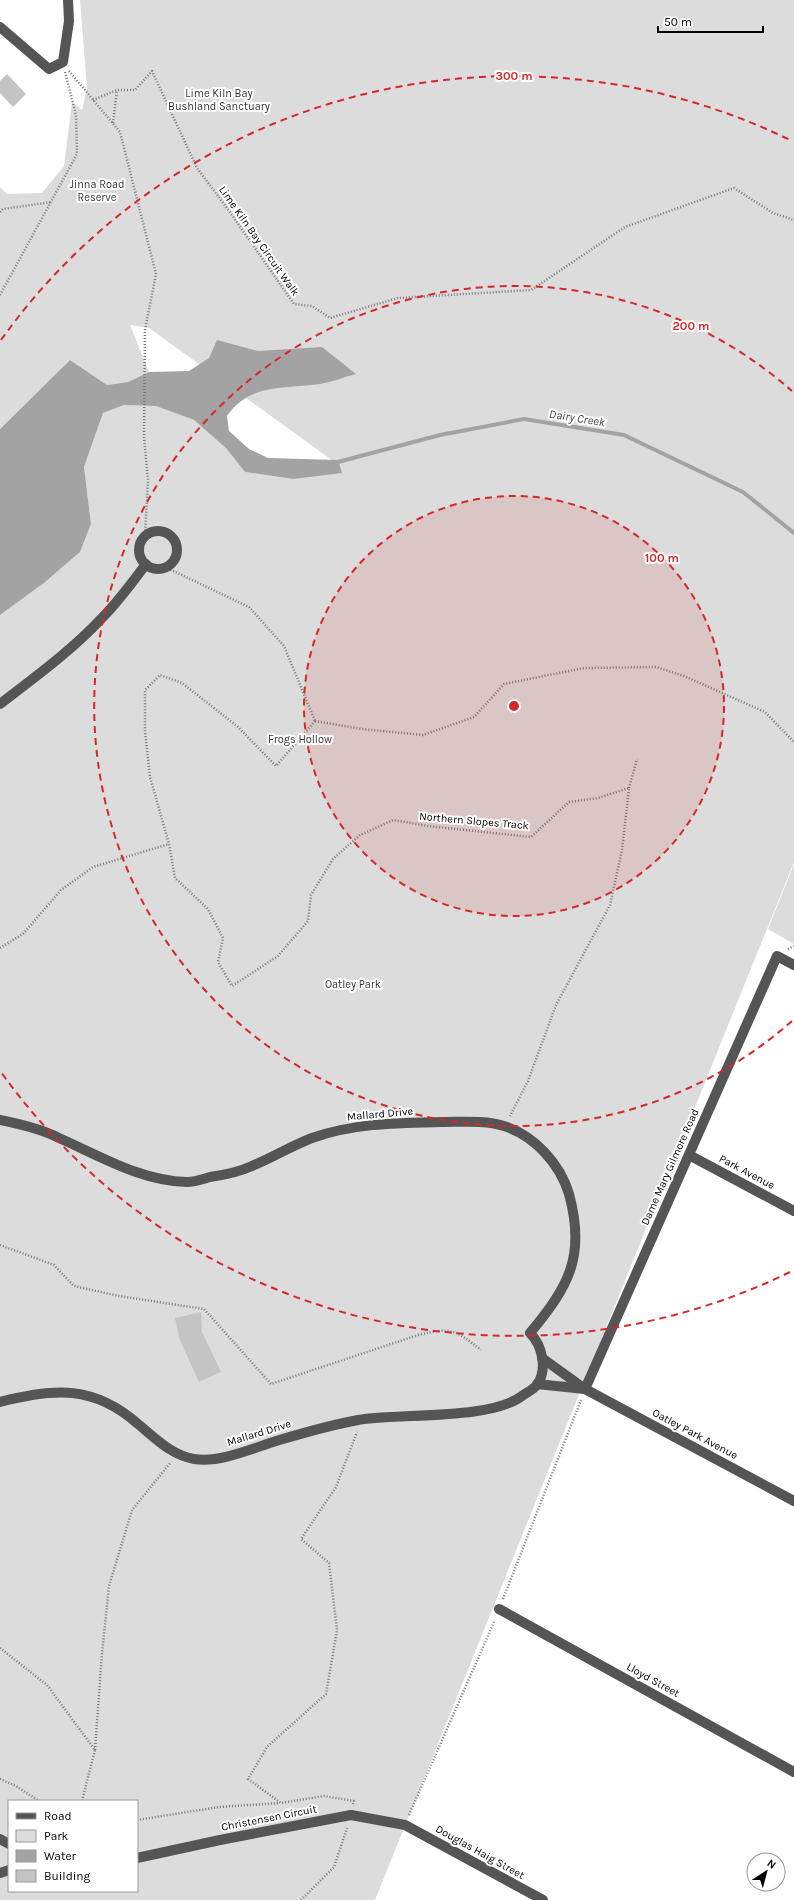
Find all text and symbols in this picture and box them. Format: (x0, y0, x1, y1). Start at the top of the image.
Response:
scale bar (658, 8, 763, 34)
text: 50 m (664, 15, 692, 29)
text: 300 m (495, 69, 533, 83)
park label: Lime Kiln Bay Bushland Sanctuary (168, 87, 270, 113)
park label: Jinna Road Reserve (70, 178, 124, 204)
street label: Lime Kiln Bay Circuit Walk (216, 184, 302, 298)
text: 200 m (673, 319, 709, 333)
water label: Dairy Creek (548, 407, 607, 429)
text: 100 m (645, 551, 679, 565)
centre of rings (507, 699, 521, 713)
park label: Frogs Hollow (268, 733, 332, 746)
street label: Northern Slopes Track (419, 810, 529, 832)
park label: Oatley Park (325, 978, 381, 991)
street label: Mallard Drive (346, 1105, 414, 1123)
street label: Dame Mary Gilmore Road (638, 1107, 702, 1227)
street label: Park Avenue (717, 1152, 777, 1192)
street label: Oatley Park Avenue (650, 1406, 740, 1462)
street label: Mallard Drive (225, 1417, 293, 1449)
street label: Lloyd Street (624, 1660, 682, 1700)
legend (8, 1800, 138, 1892)
street label: Christensen Circuit (220, 1802, 318, 1834)
text: Road (44, 1809, 72, 1823)
street label: Douglas Haig Street (433, 1822, 527, 1882)
text: Park (44, 1829, 69, 1843)
text: Water (44, 1849, 77, 1863)
north arrow (746, 1852, 786, 1892)
text: N (765, 1857, 779, 1872)
text: Building (44, 1869, 91, 1883)

